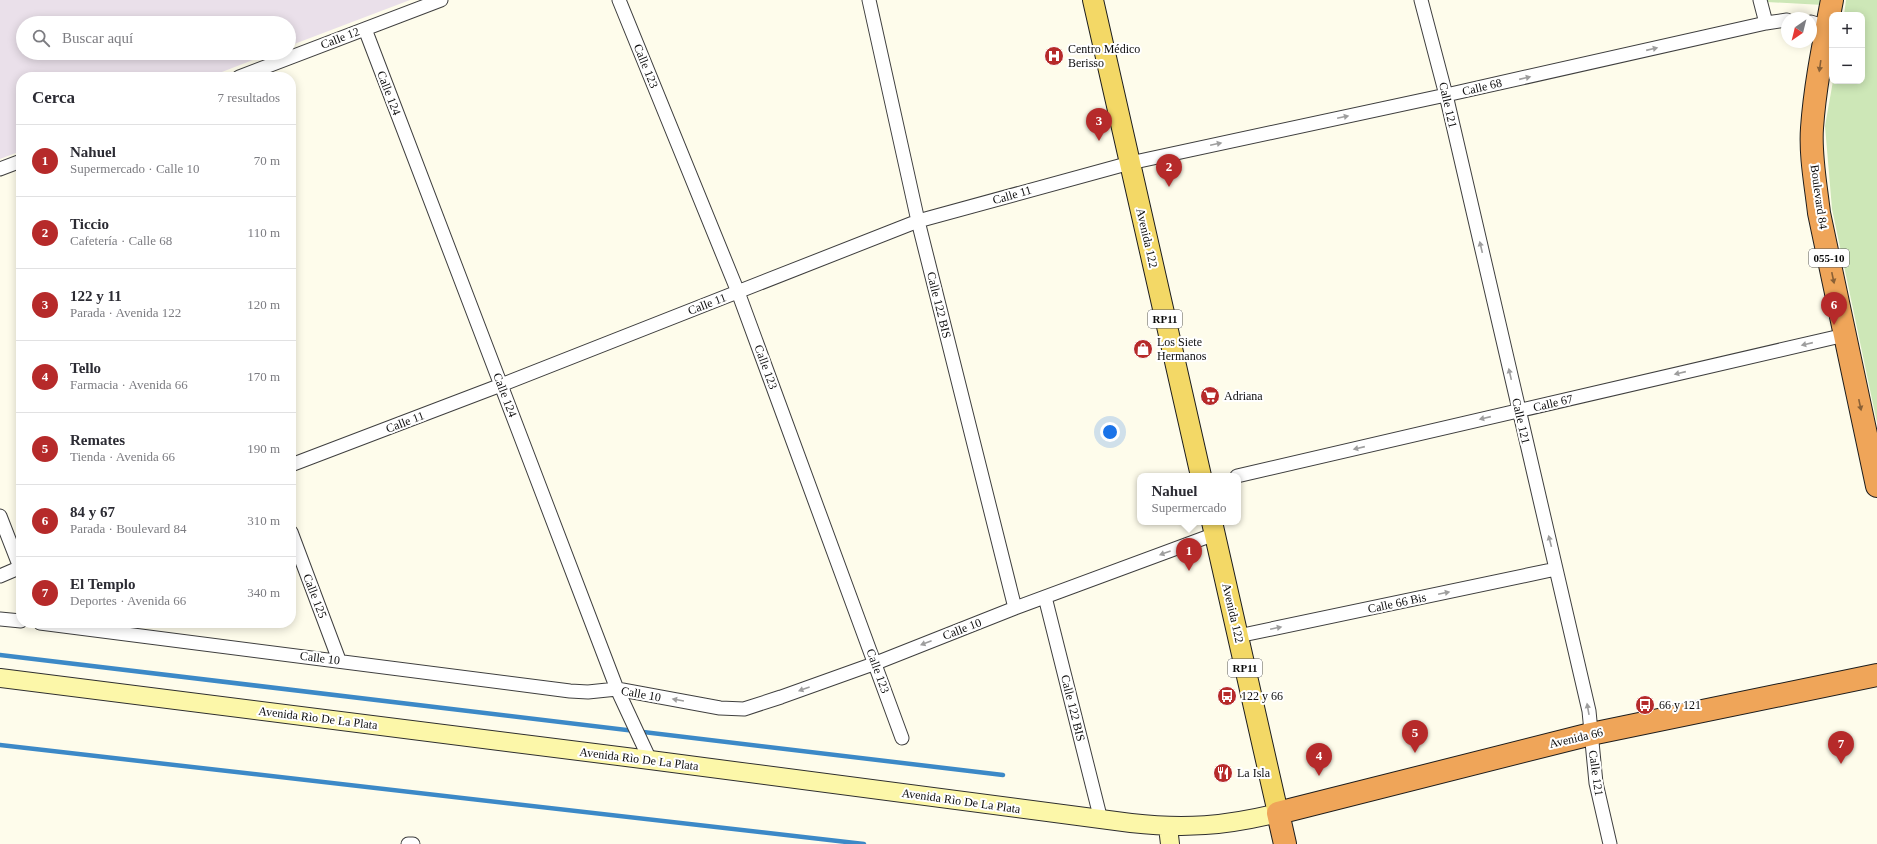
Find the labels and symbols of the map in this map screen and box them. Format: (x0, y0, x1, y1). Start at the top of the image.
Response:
north arrow (1781, 12, 1817, 48)
street label: Calle 12 (319, 24, 361, 52)
street label: Calle 123 (631, 42, 661, 90)
place label: Centro Médico Berisso (1068, 42, 1140, 70)
hospital icon: Centro Médico Berisso (1043, 45, 1065, 67)
one-way arrow (1646, 45, 1658, 51)
one-way arrow (1817, 60, 1823, 72)
street label: Calle 124 (374, 69, 404, 117)
one-way arrow (1519, 74, 1531, 80)
street label: Calle 68 (1461, 76, 1503, 98)
street label: Calle 121 (1436, 81, 1460, 129)
pin: 3 (1086, 108, 1112, 141)
one-way arrow (1337, 114, 1349, 120)
one-way arrow (1210, 141, 1222, 147)
pin: 2 (1156, 154, 1182, 187)
street label: Boulevard 84 (1808, 164, 1830, 230)
street label: Calle 11 (991, 183, 1033, 207)
street label: Avenida 122 (1133, 207, 1161, 269)
one-way arrow (1477, 241, 1483, 253)
road number: 055-10 (1809, 249, 1849, 267)
street label: Calle 122 BIS (924, 270, 954, 340)
one-way arrow (1830, 271, 1836, 284)
street label: Calle 11 (686, 290, 728, 318)
pin: 6 (1821, 292, 1847, 325)
road number: RP11 (1148, 310, 1182, 328)
place label: Los Siete Hermanos (1157, 335, 1207, 363)
shop icon: Los Siete Hermanos (1132, 338, 1154, 360)
one-way arrow (1801, 341, 1813, 347)
street label: Calle 123 (751, 343, 781, 391)
one-way arrow (1506, 368, 1512, 380)
one-way arrow (1674, 370, 1686, 376)
street label: Calle 124 (490, 371, 520, 419)
supermarket icon: Adriana (1199, 385, 1221, 407)
place label: Adriana (1224, 389, 1263, 403)
street label: Calle 67 (1532, 392, 1574, 414)
street label: Calle 121 (1509, 397, 1533, 445)
one-way arrow (1857, 399, 1863, 411)
street label: Calle 11 (384, 408, 426, 436)
one-way arrow (1479, 416, 1492, 422)
your location (1100, 422, 1120, 442)
one-way arrow (1353, 445, 1365, 451)
one-way arrow (1546, 535, 1552, 548)
pin: 1 (1176, 538, 1202, 571)
one-way arrow (1159, 550, 1171, 556)
street label: Calle 125 (300, 572, 330, 620)
street label: Avenida 122 (1219, 582, 1247, 644)
street label: Calle 66 Bis (1367, 590, 1428, 616)
one-way arrow (1438, 590, 1450, 596)
street label: Calle 10 (941, 615, 983, 643)
one-way arrow (1270, 625, 1282, 631)
one-way arrow (920, 640, 931, 646)
street label: Calle 123 (863, 647, 893, 695)
street label: Calle 10 (299, 649, 341, 667)
road number: RP11 (1228, 659, 1262, 677)
street label: Calle 122 BIS (1058, 673, 1088, 743)
street label: Calle 10 (620, 684, 662, 704)
bus stop icon: 122 y 66 (1216, 685, 1238, 707)
one-way arrow (798, 686, 810, 692)
place label: 122 y 66 (1241, 689, 1283, 703)
bus stop icon: 66 y 121 (1634, 694, 1656, 716)
one-way arrow (672, 697, 684, 703)
place label: 66 y 121 (1659, 698, 1701, 712)
one-way arrow (1585, 703, 1591, 715)
street label: Avenida Rìo De La Plata (258, 704, 379, 732)
pin: 5 (1402, 720, 1428, 753)
street label: Avenida 66 (1548, 725, 1604, 751)
pin: 7 (1828, 731, 1854, 764)
pin: 4 (1306, 743, 1332, 776)
street label: Avenida Rìo De La Plata (579, 745, 700, 773)
street label: Calle 121 (1586, 749, 1606, 797)
restaurant icon: La Isla (1212, 762, 1234, 784)
place label: La Isla (1237, 766, 1271, 780)
street label: Avenida Rìo De La Plata (901, 786, 1022, 816)

